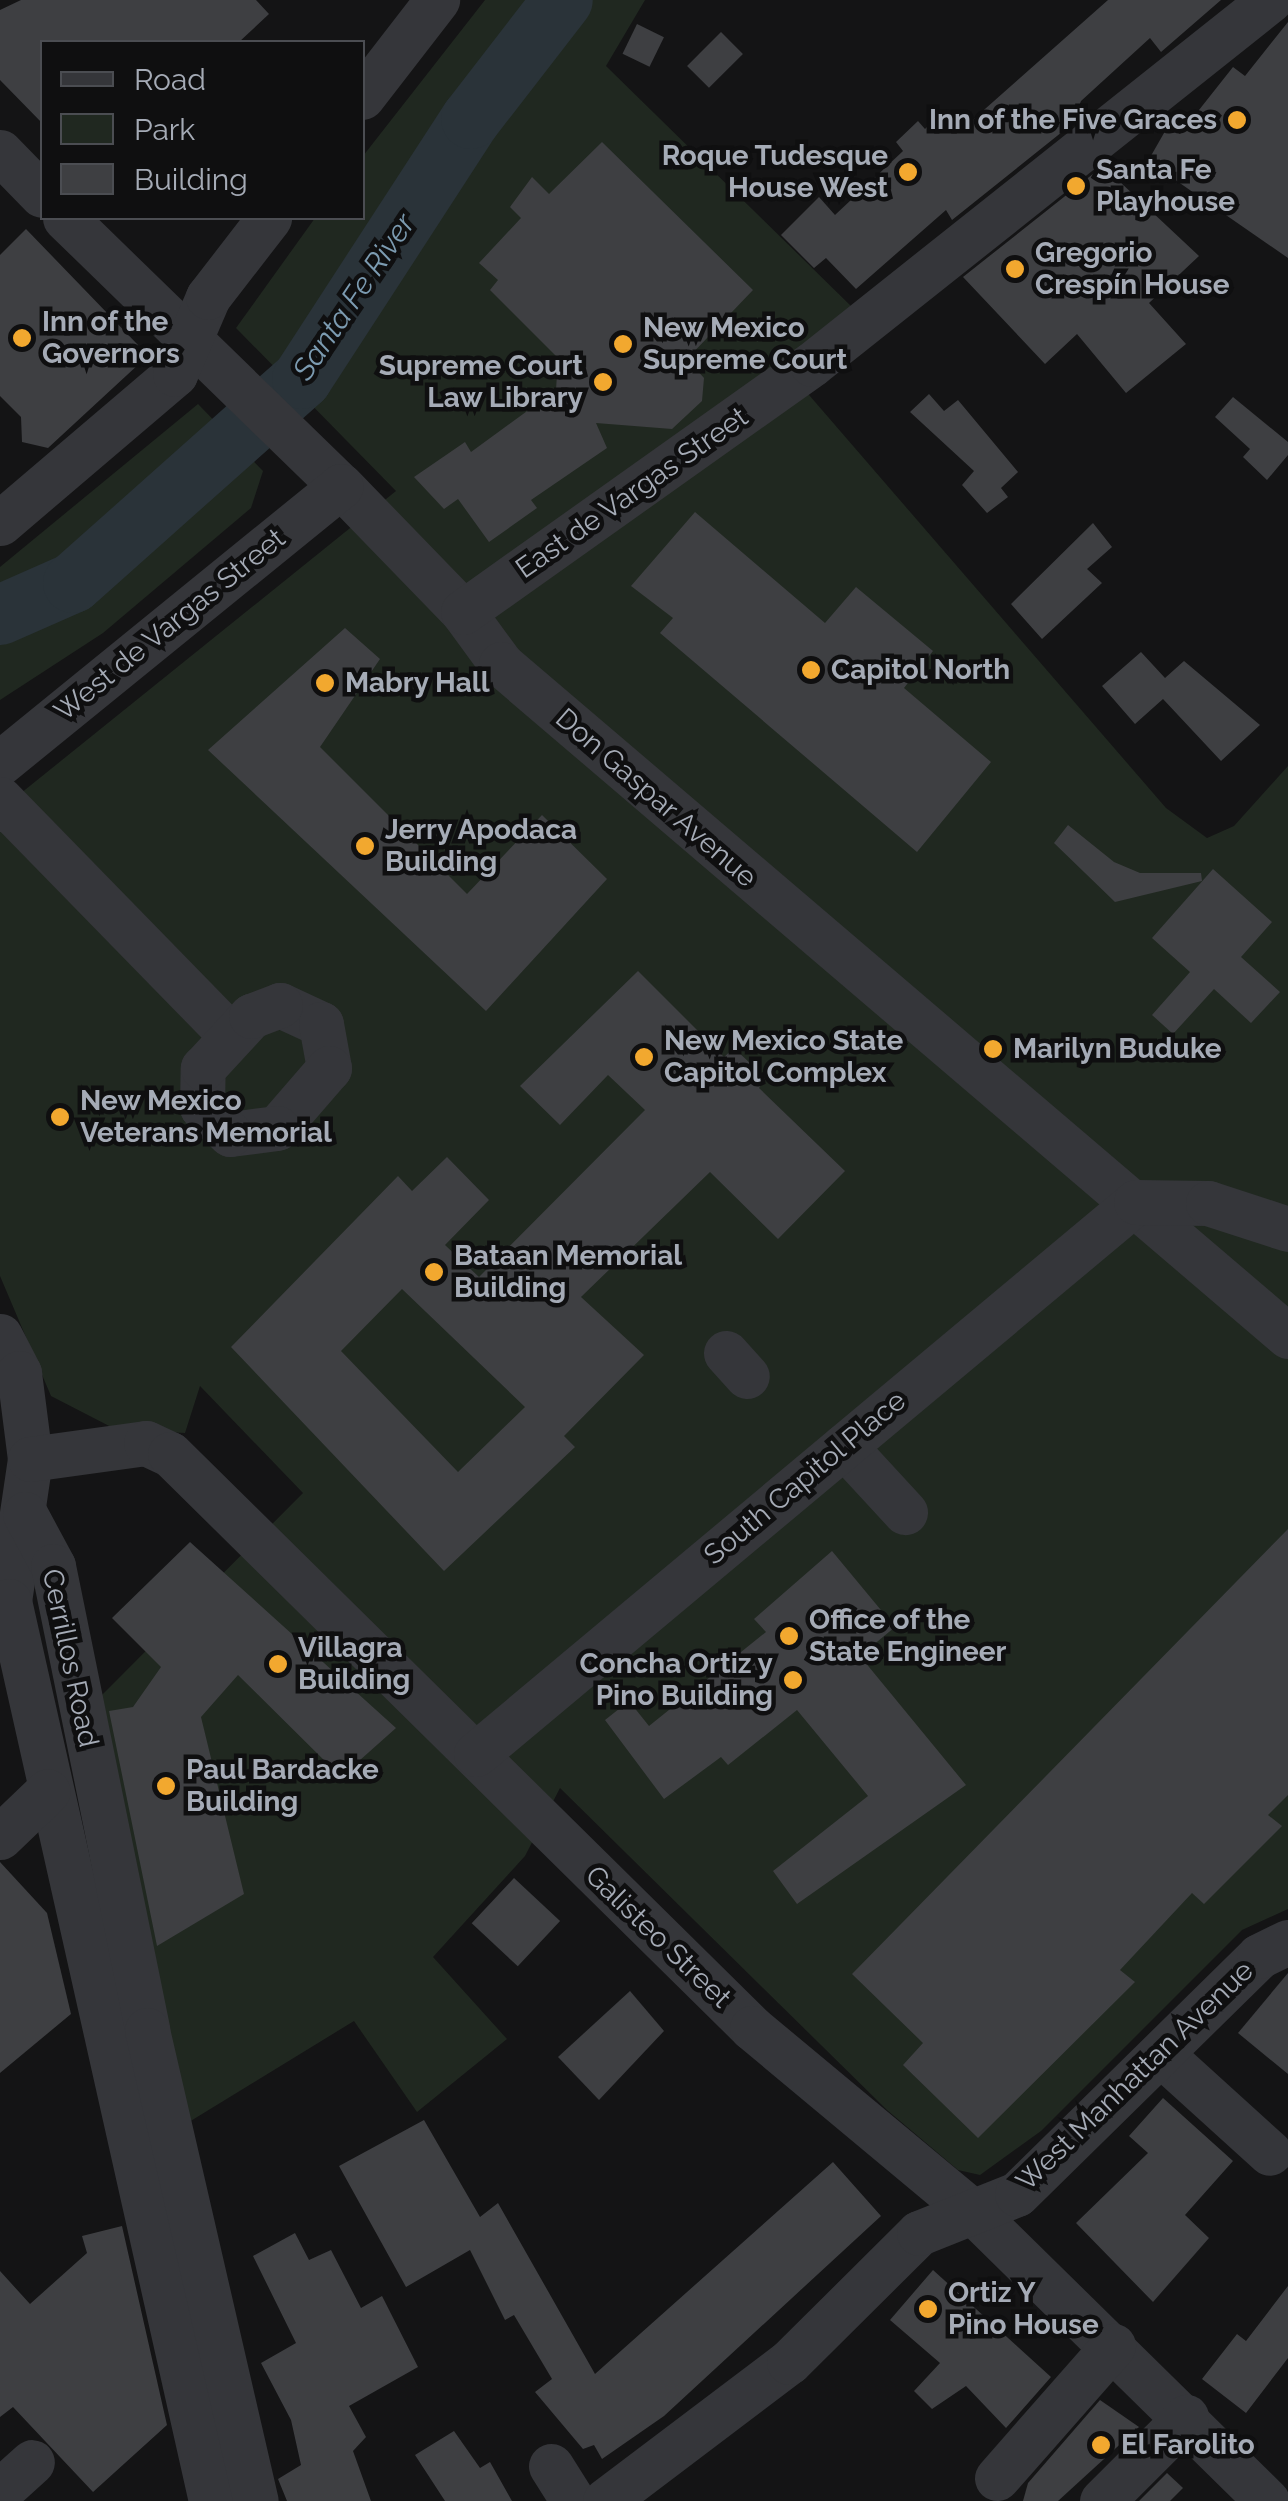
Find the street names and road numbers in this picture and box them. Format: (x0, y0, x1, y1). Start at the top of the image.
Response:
street label: East de Vargas Street (509, 400, 755, 586)
street label: West de Vargas Street (48, 521, 292, 729)
street label: Don Gaspar Avenue (548, 701, 764, 895)
street label: South Capitol Place (697, 1384, 913, 1572)
street label: Cerrillos Road (35, 1566, 105, 1750)
street label: Galisteo Street (578, 1859, 738, 2015)
street label: West Manhattan Avenue (1009, 1954, 1261, 2198)

